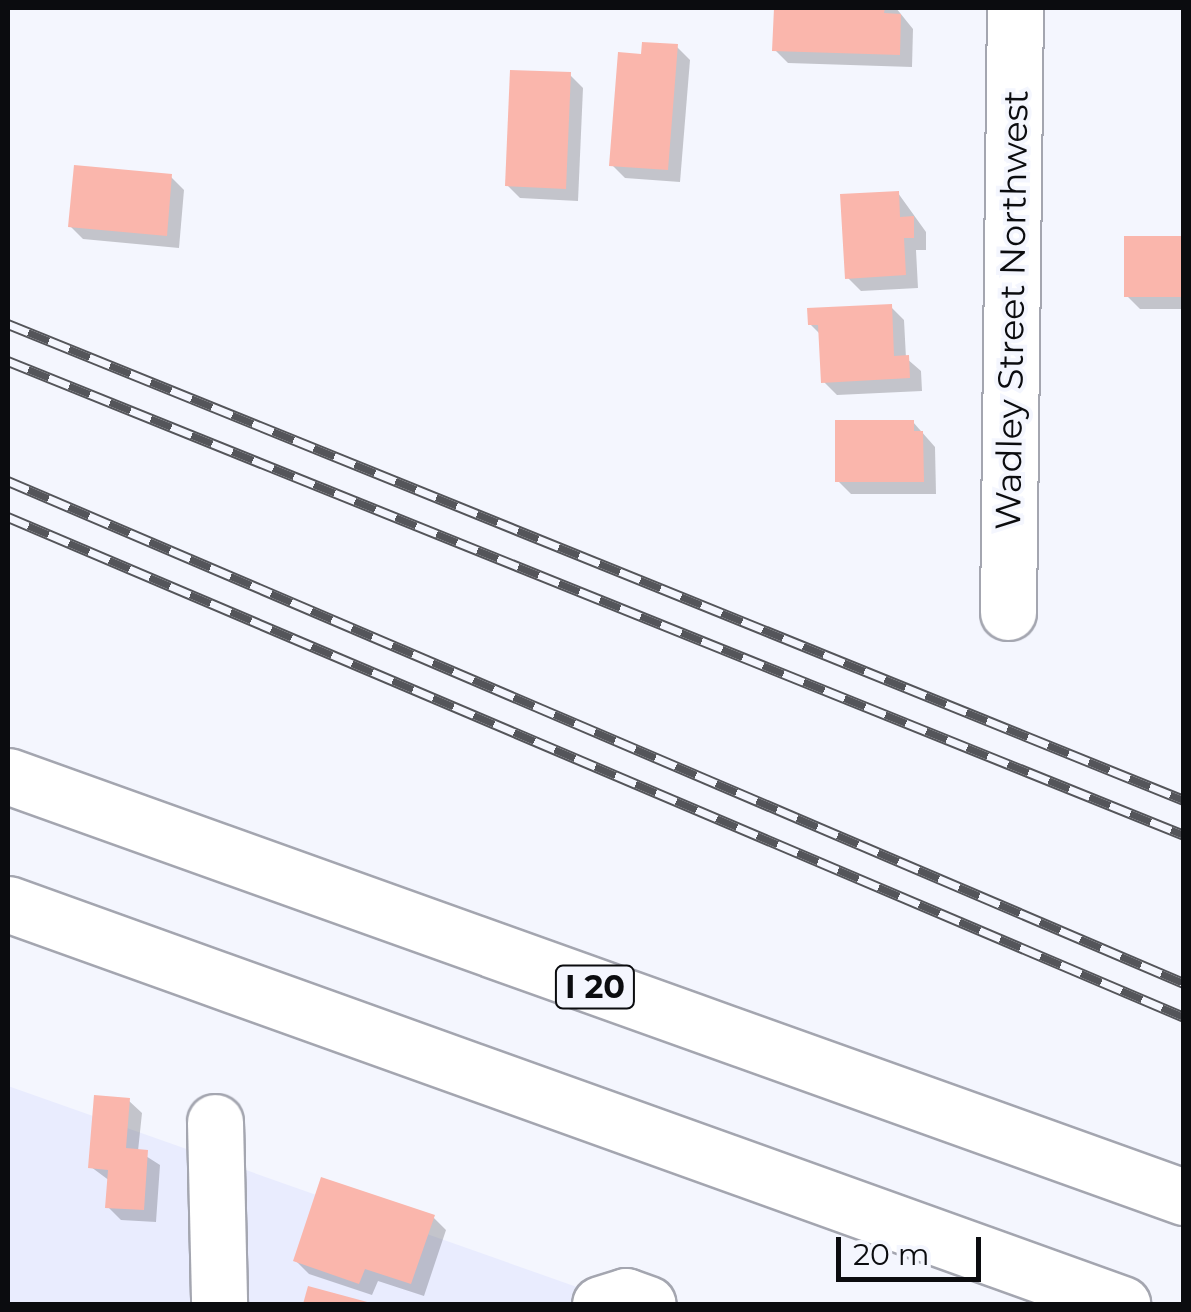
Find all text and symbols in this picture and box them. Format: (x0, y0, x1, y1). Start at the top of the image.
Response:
street label: Wadley Street Northwest (987, 90, 1037, 530)
road number: I 20 (552, 960, 638, 1014)
scale bar (841, 1217, 986, 1279)
text: 20 m (853, 1236, 930, 1273)

